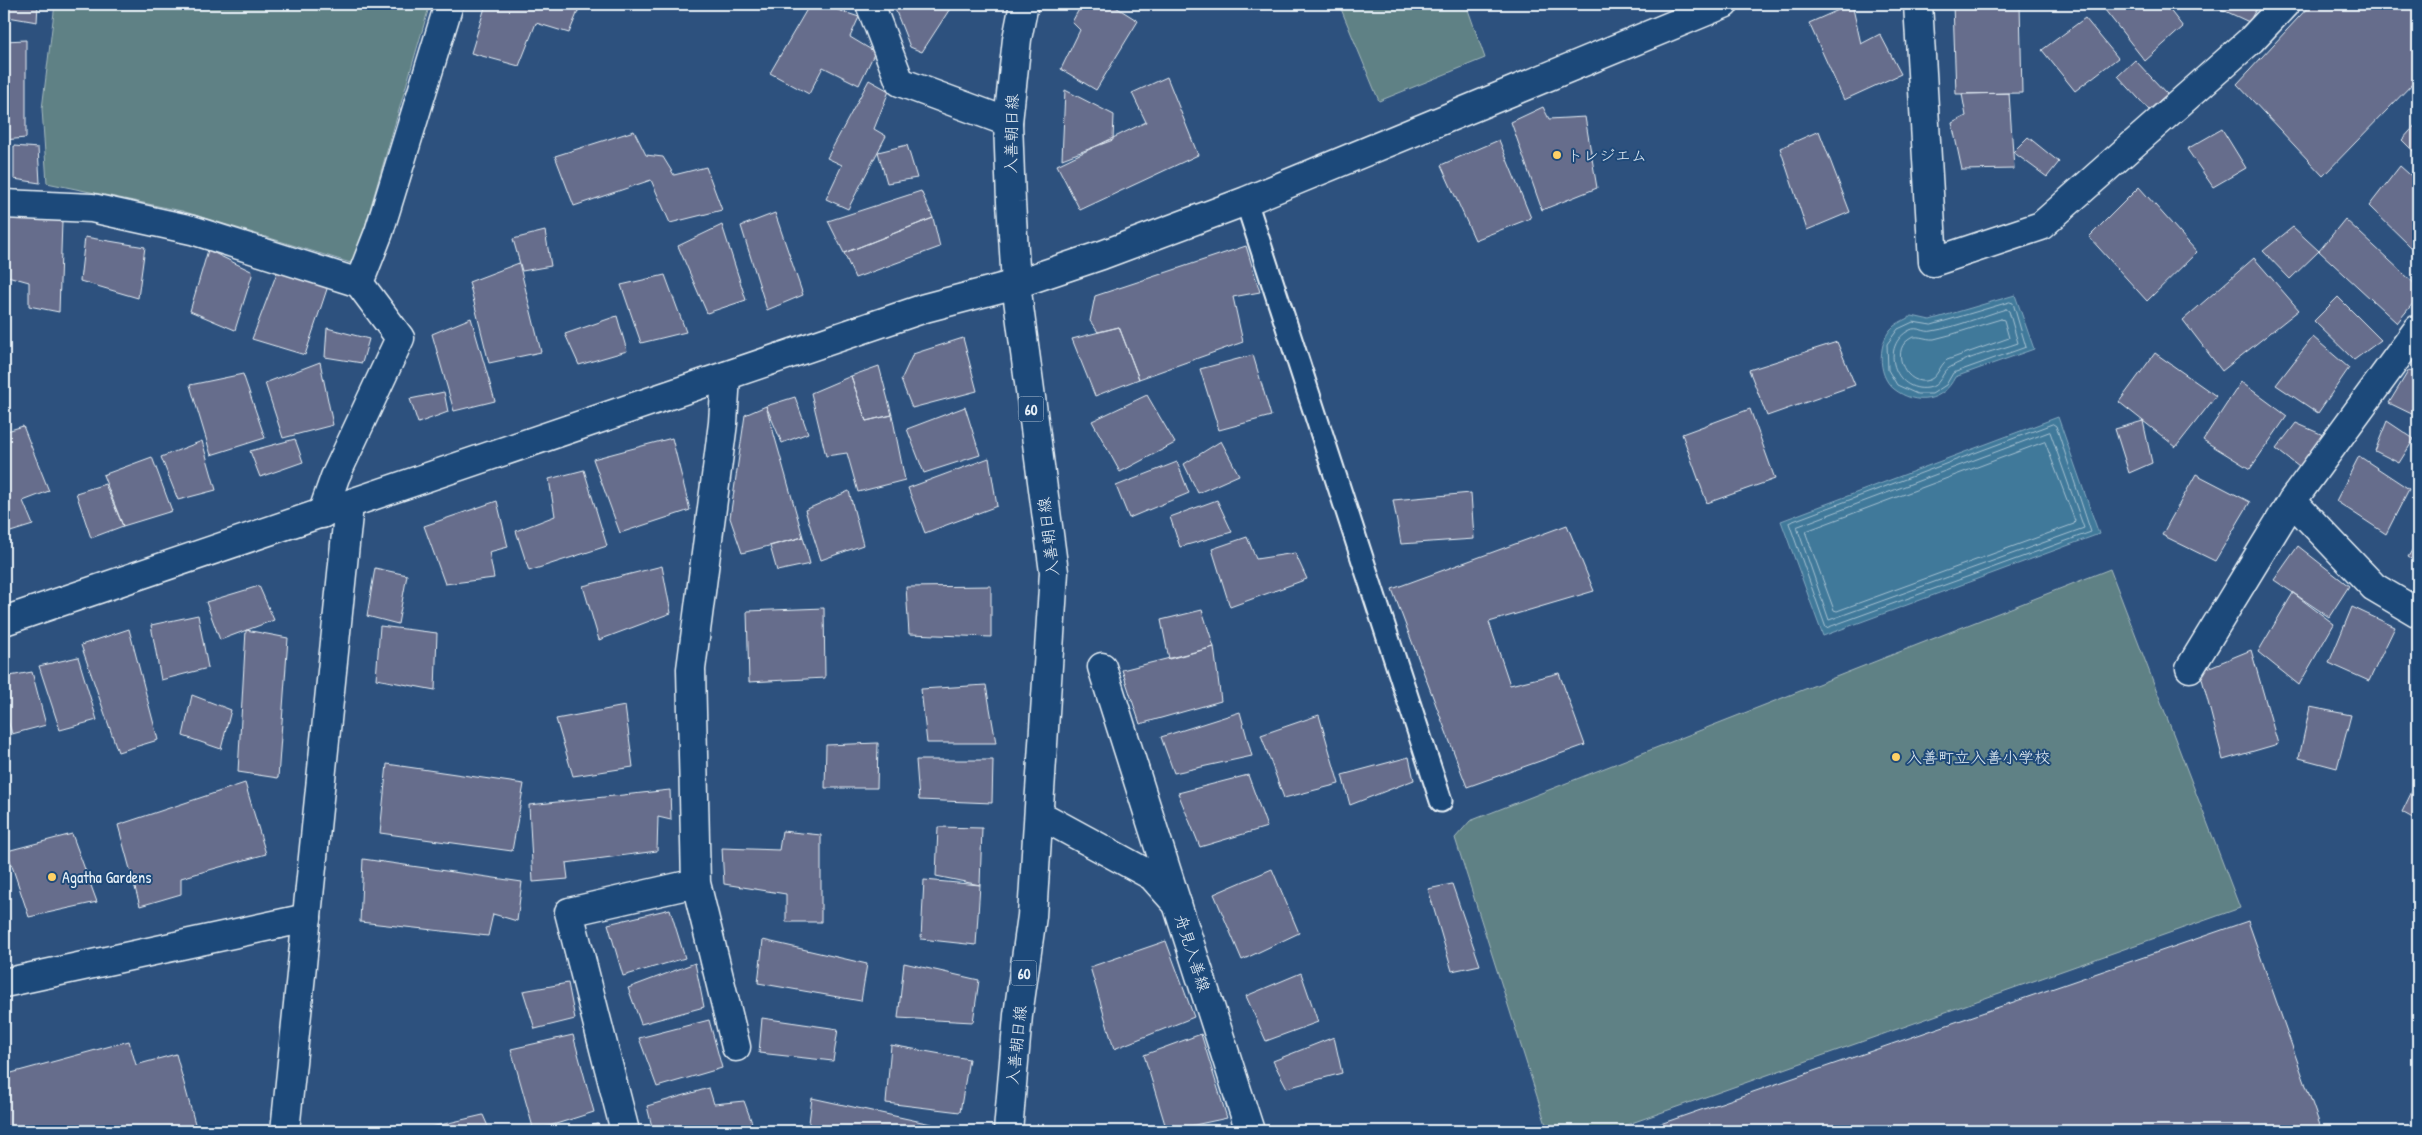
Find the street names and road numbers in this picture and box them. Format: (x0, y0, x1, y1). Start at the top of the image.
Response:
street label: 入善朝日線 (999, 94, 1023, 174)
road number: 60 (1018, 396, 1044, 422)
street label: 入善朝日線 (1032, 496, 1064, 578)
street label: 舟見入善線 (1170, 912, 1216, 994)
road number: 60 (1012, 960, 1036, 986)
street label: 入善朝日線 (1001, 1004, 1031, 1086)

